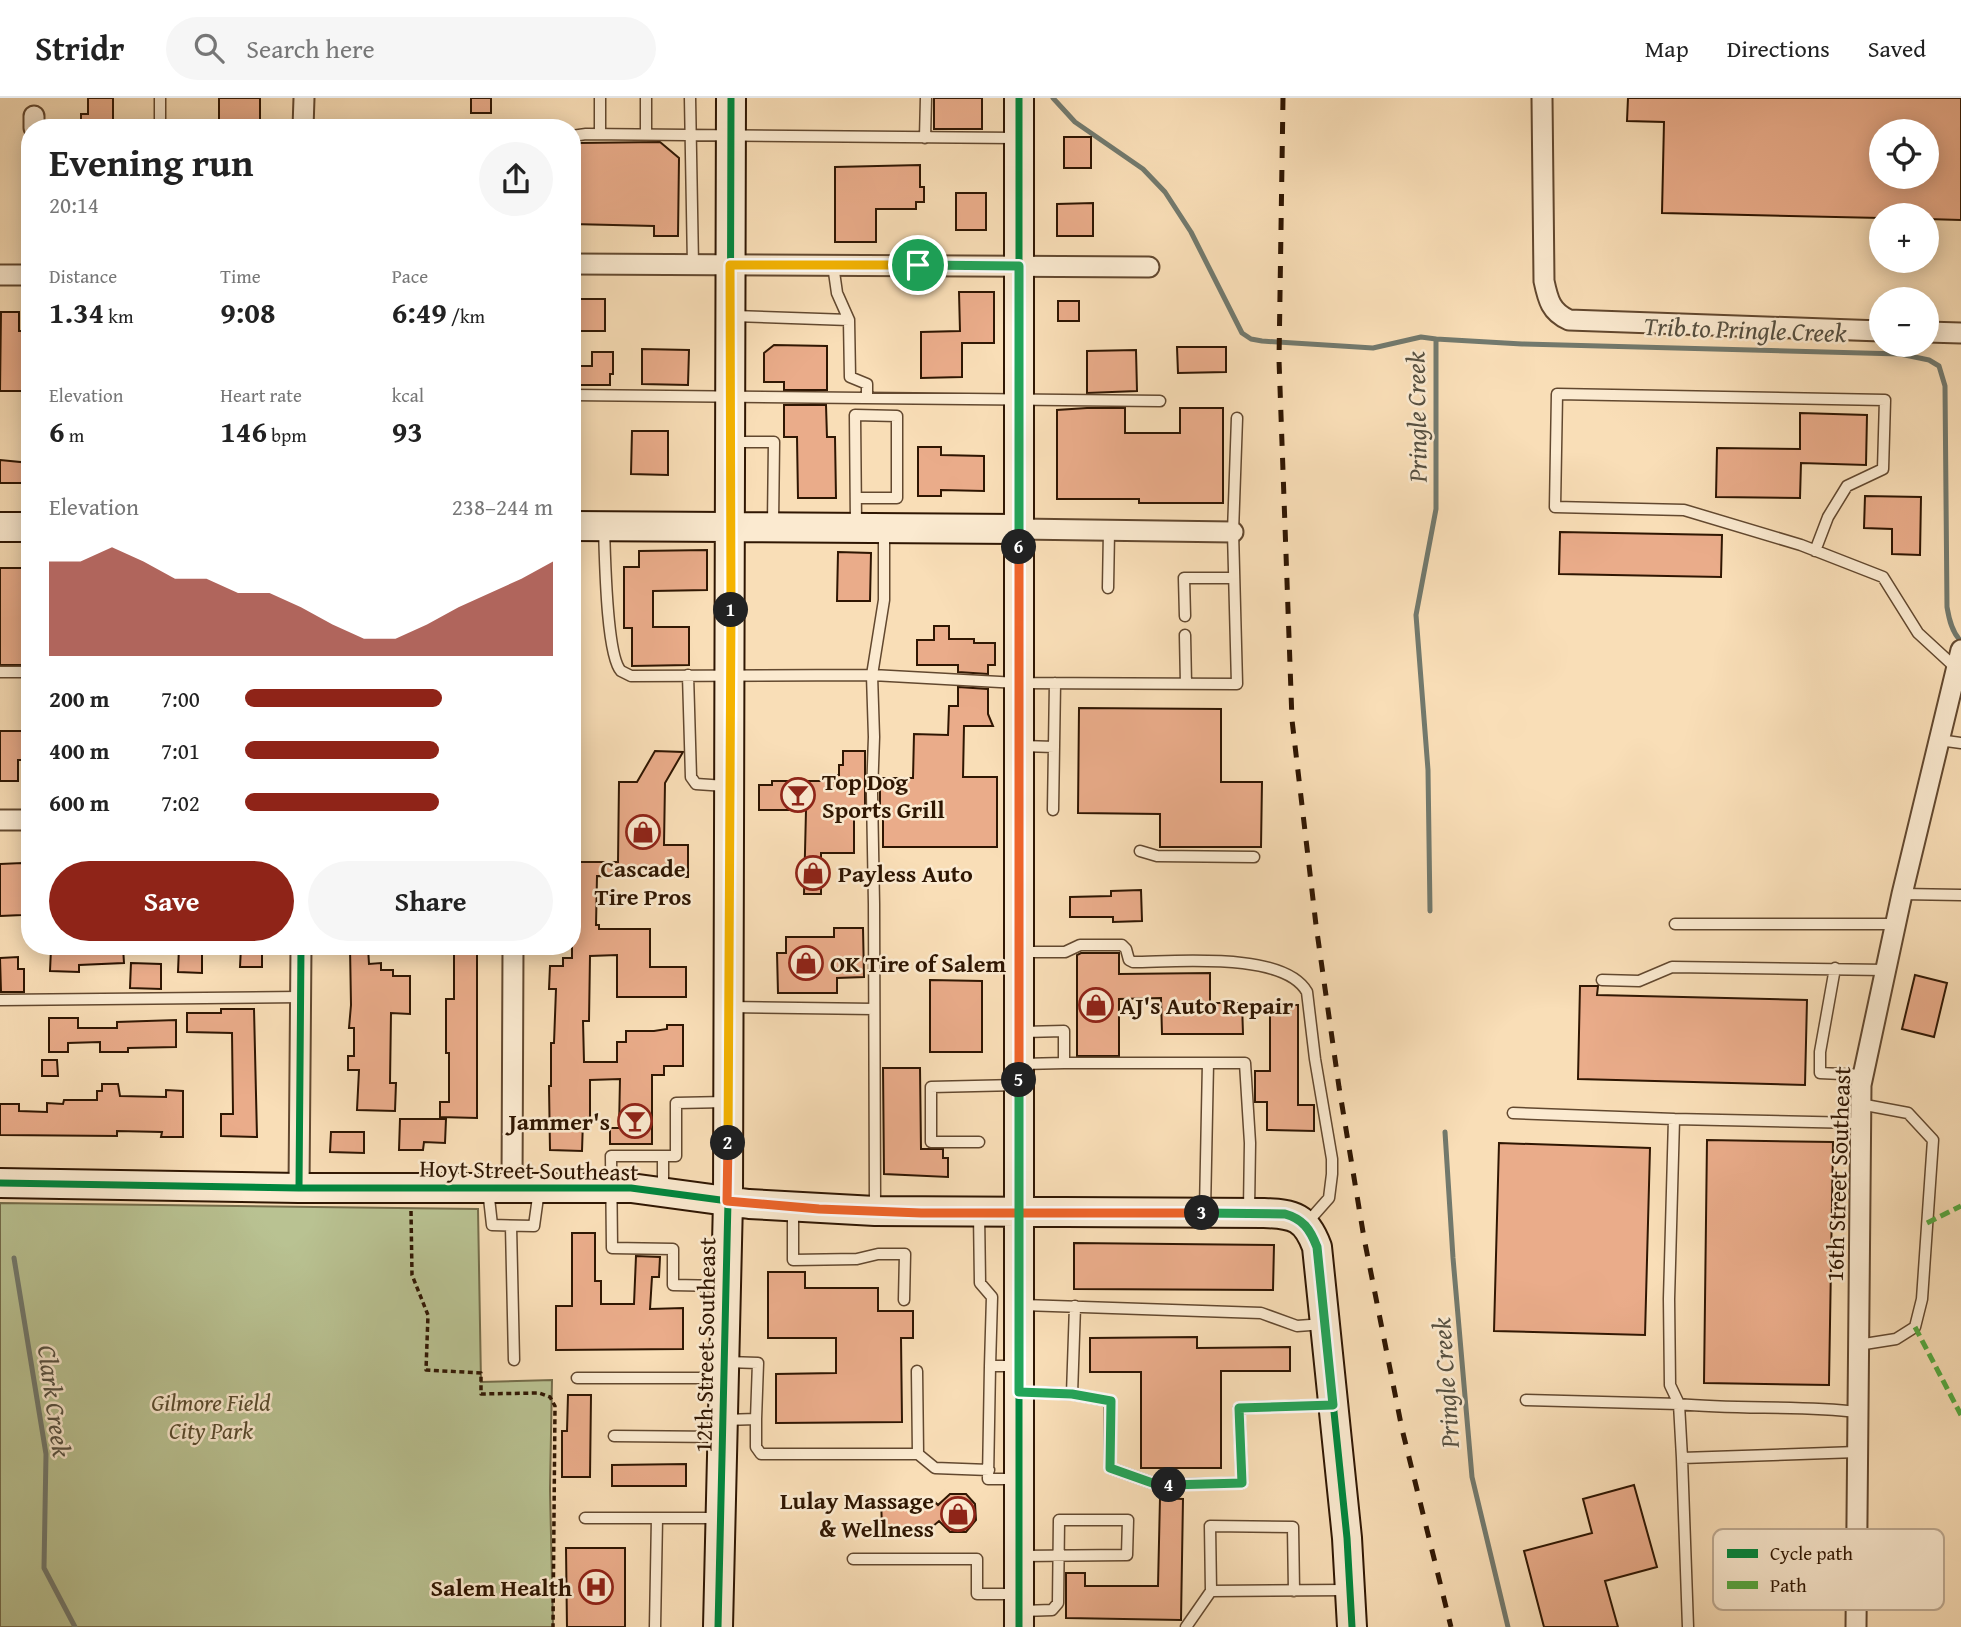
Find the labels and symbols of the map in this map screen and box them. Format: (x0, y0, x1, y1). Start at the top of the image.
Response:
pin (888, 235, 948, 295)
water label: Trib to Pringle Creek (1643, 306, 1847, 352)
water label: Pringle Creek (1395, 351, 1437, 484)
pin: 6 (1002, 530, 1036, 564)
pin: 1 (714, 592, 748, 628)
place label: Top Dog Sports Grill (822, 764, 945, 827)
bar icon: Top Dog Sports Grill (779, 776, 817, 814)
shop icon: Cascade Tire Pros (624, 813, 662, 851)
place label: Cascade Tire Pros (594, 851, 692, 914)
shop icon: Payless Auto (794, 854, 832, 892)
place label: Payless Auto (838, 856, 973, 891)
shop icon: OK Tire of Salem (787, 944, 825, 982)
place label: OK Tire of Salem (830, 946, 1006, 981)
shop icon: AJ's Auto Repair (1077, 986, 1115, 1024)
place label: AJ's Auto Repair (1120, 988, 1293, 1023)
pin: 5 (1002, 1062, 1036, 1098)
street label: 16th Street Southeast (1817, 1065, 1859, 1282)
bar icon: Jammer's (616, 1102, 654, 1140)
place label: Jammer's (504, 1104, 610, 1139)
pin: 2 (710, 1126, 746, 1160)
street label: Hoyt Street Southeast (419, 1151, 640, 1189)
pin: 3 (1184, 1196, 1220, 1230)
street label: 12th Street Southeast (686, 1236, 724, 1453)
water label: Pringle Creek (1421, 1316, 1469, 1451)
water label: Clark Creek (28, 1343, 82, 1460)
park label: Gilmore Field City Park (151, 1385, 271, 1448)
pin: 4 (1152, 1468, 1186, 1502)
place label: Lulay Massage & Wellness (780, 1483, 934, 1546)
shop icon: Lulay Massage & Wellness (939, 1495, 977, 1533)
legend (1713, 1529, 1944, 1610)
text: Cycle path (1770, 1539, 1853, 1567)
hospital icon: Salem Health (577, 1568, 615, 1606)
place label: Salem Health (431, 1570, 572, 1605)
text: Path (1770, 1571, 1807, 1599)

